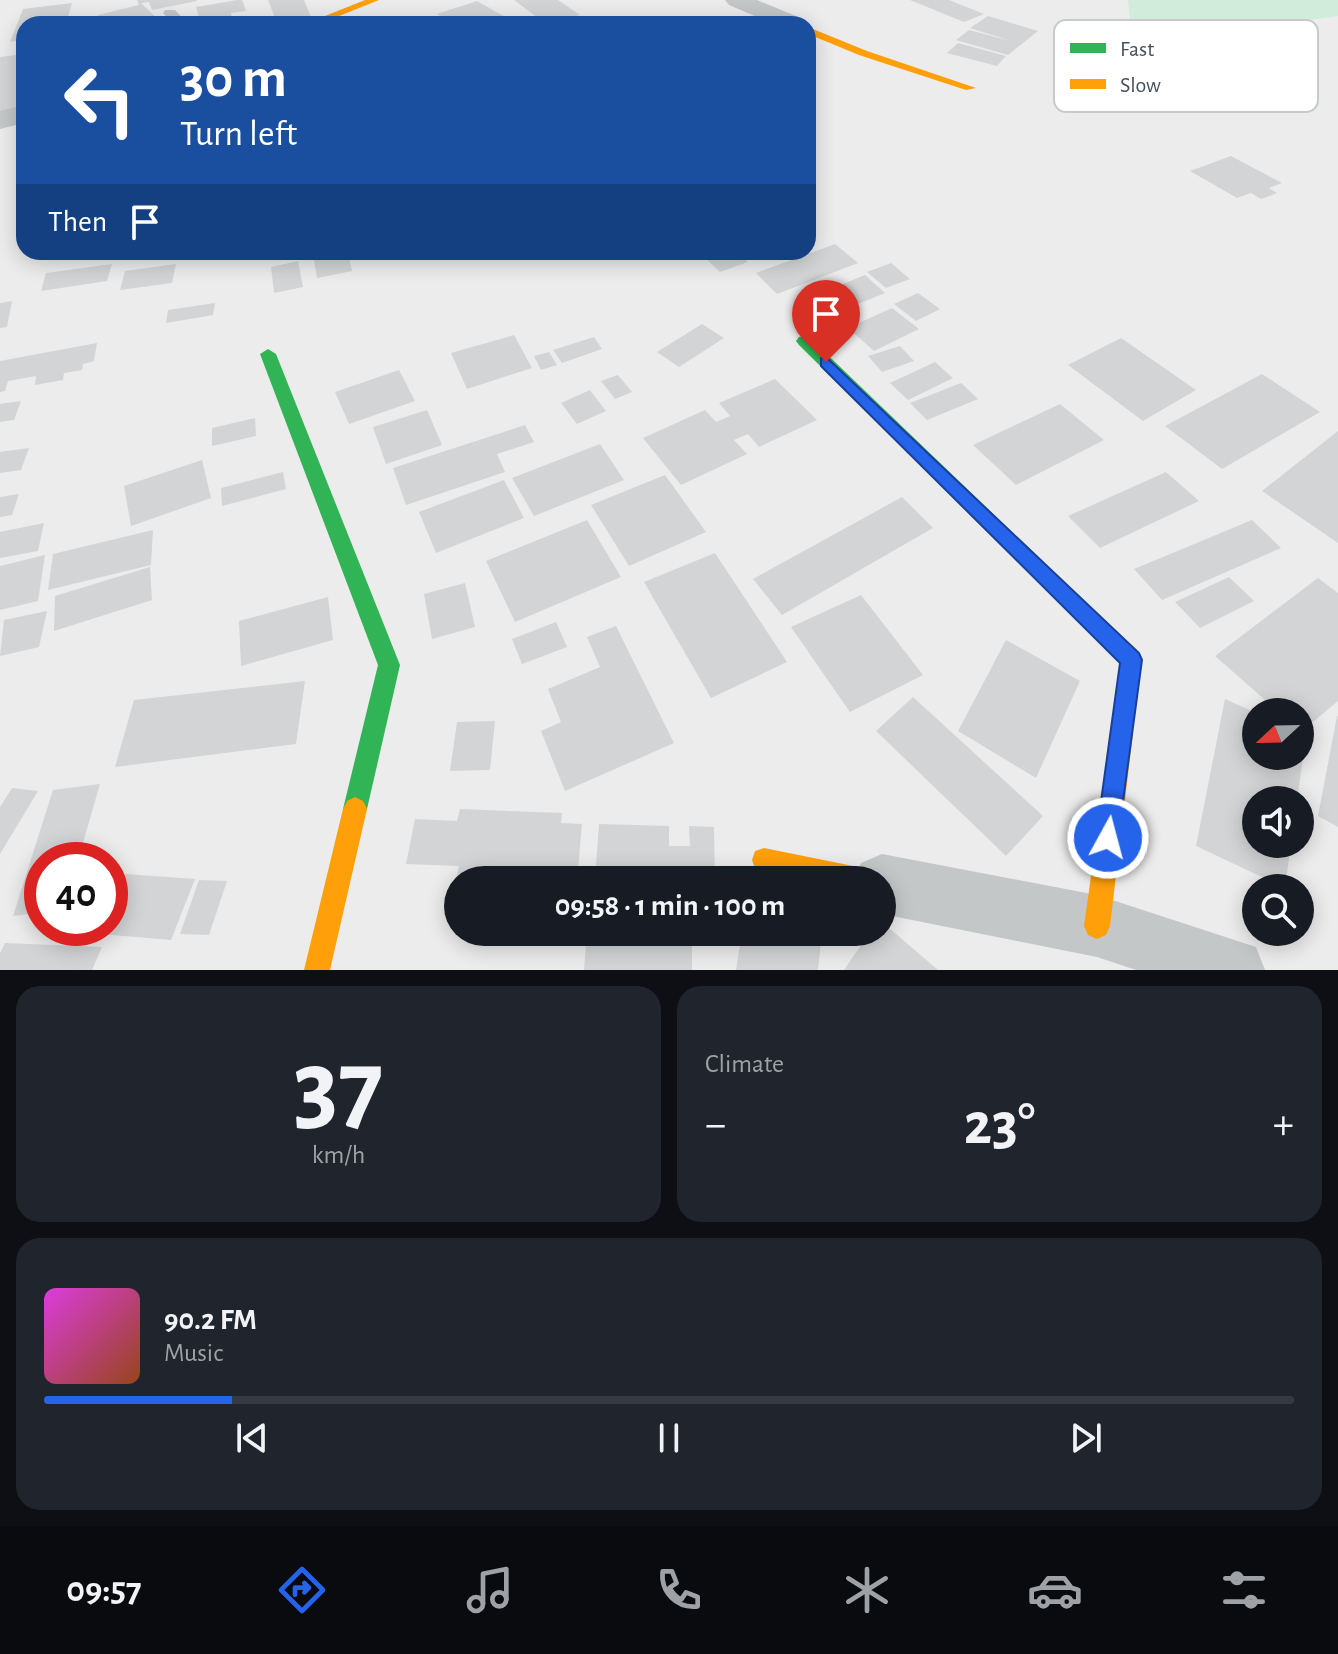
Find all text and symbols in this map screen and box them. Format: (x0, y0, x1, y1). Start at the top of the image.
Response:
legend (1054, 20, 1318, 112)
text: Fast (1120, 38, 1154, 60)
icon: left (48, 48, 152, 152)
text: 30 m (180, 51, 287, 107)
text: Slow (1120, 74, 1161, 96)
text: Turn left (180, 116, 297, 152)
icon: arrive (123, 200, 167, 244)
text: Then (48, 207, 107, 237)
pin (792, 280, 860, 362)
icon: arrive (804, 292, 848, 336)
north arrow (1242, 698, 1314, 770)
map controls (1242, 698, 1314, 946)
button: sound (1242, 786, 1314, 858)
position arrow (1066, 796, 1150, 880)
speed limit sign: 40 (24, 842, 128, 946)
button: search (1242, 874, 1314, 946)
text: 09:58 · 1 min · 100 m (555, 891, 785, 921)
text: 37 (294, 1036, 383, 1140)
text: Climate (705, 1051, 784, 1077)
text: 23° (964, 1095, 1035, 1155)
text: − (705, 1103, 726, 1147)
text: + (1273, 1103, 1294, 1147)
text: km/h (312, 1142, 365, 1168)
text: 90.2 FM (164, 1305, 257, 1335)
text: Music (164, 1340, 223, 1366)
icon: previous (230, 1416, 274, 1460)
icon: pause (647, 1416, 691, 1460)
icon: next (1064, 1416, 1108, 1460)
icon: directions (274, 1562, 330, 1618)
icon: music (462, 1562, 518, 1618)
icon: phone (651, 1562, 707, 1618)
icon: climate (839, 1562, 895, 1618)
icon: car (1027, 1562, 1083, 1618)
icon: filters (1216, 1562, 1272, 1618)
text: 09:57 (66, 1572, 142, 1608)

